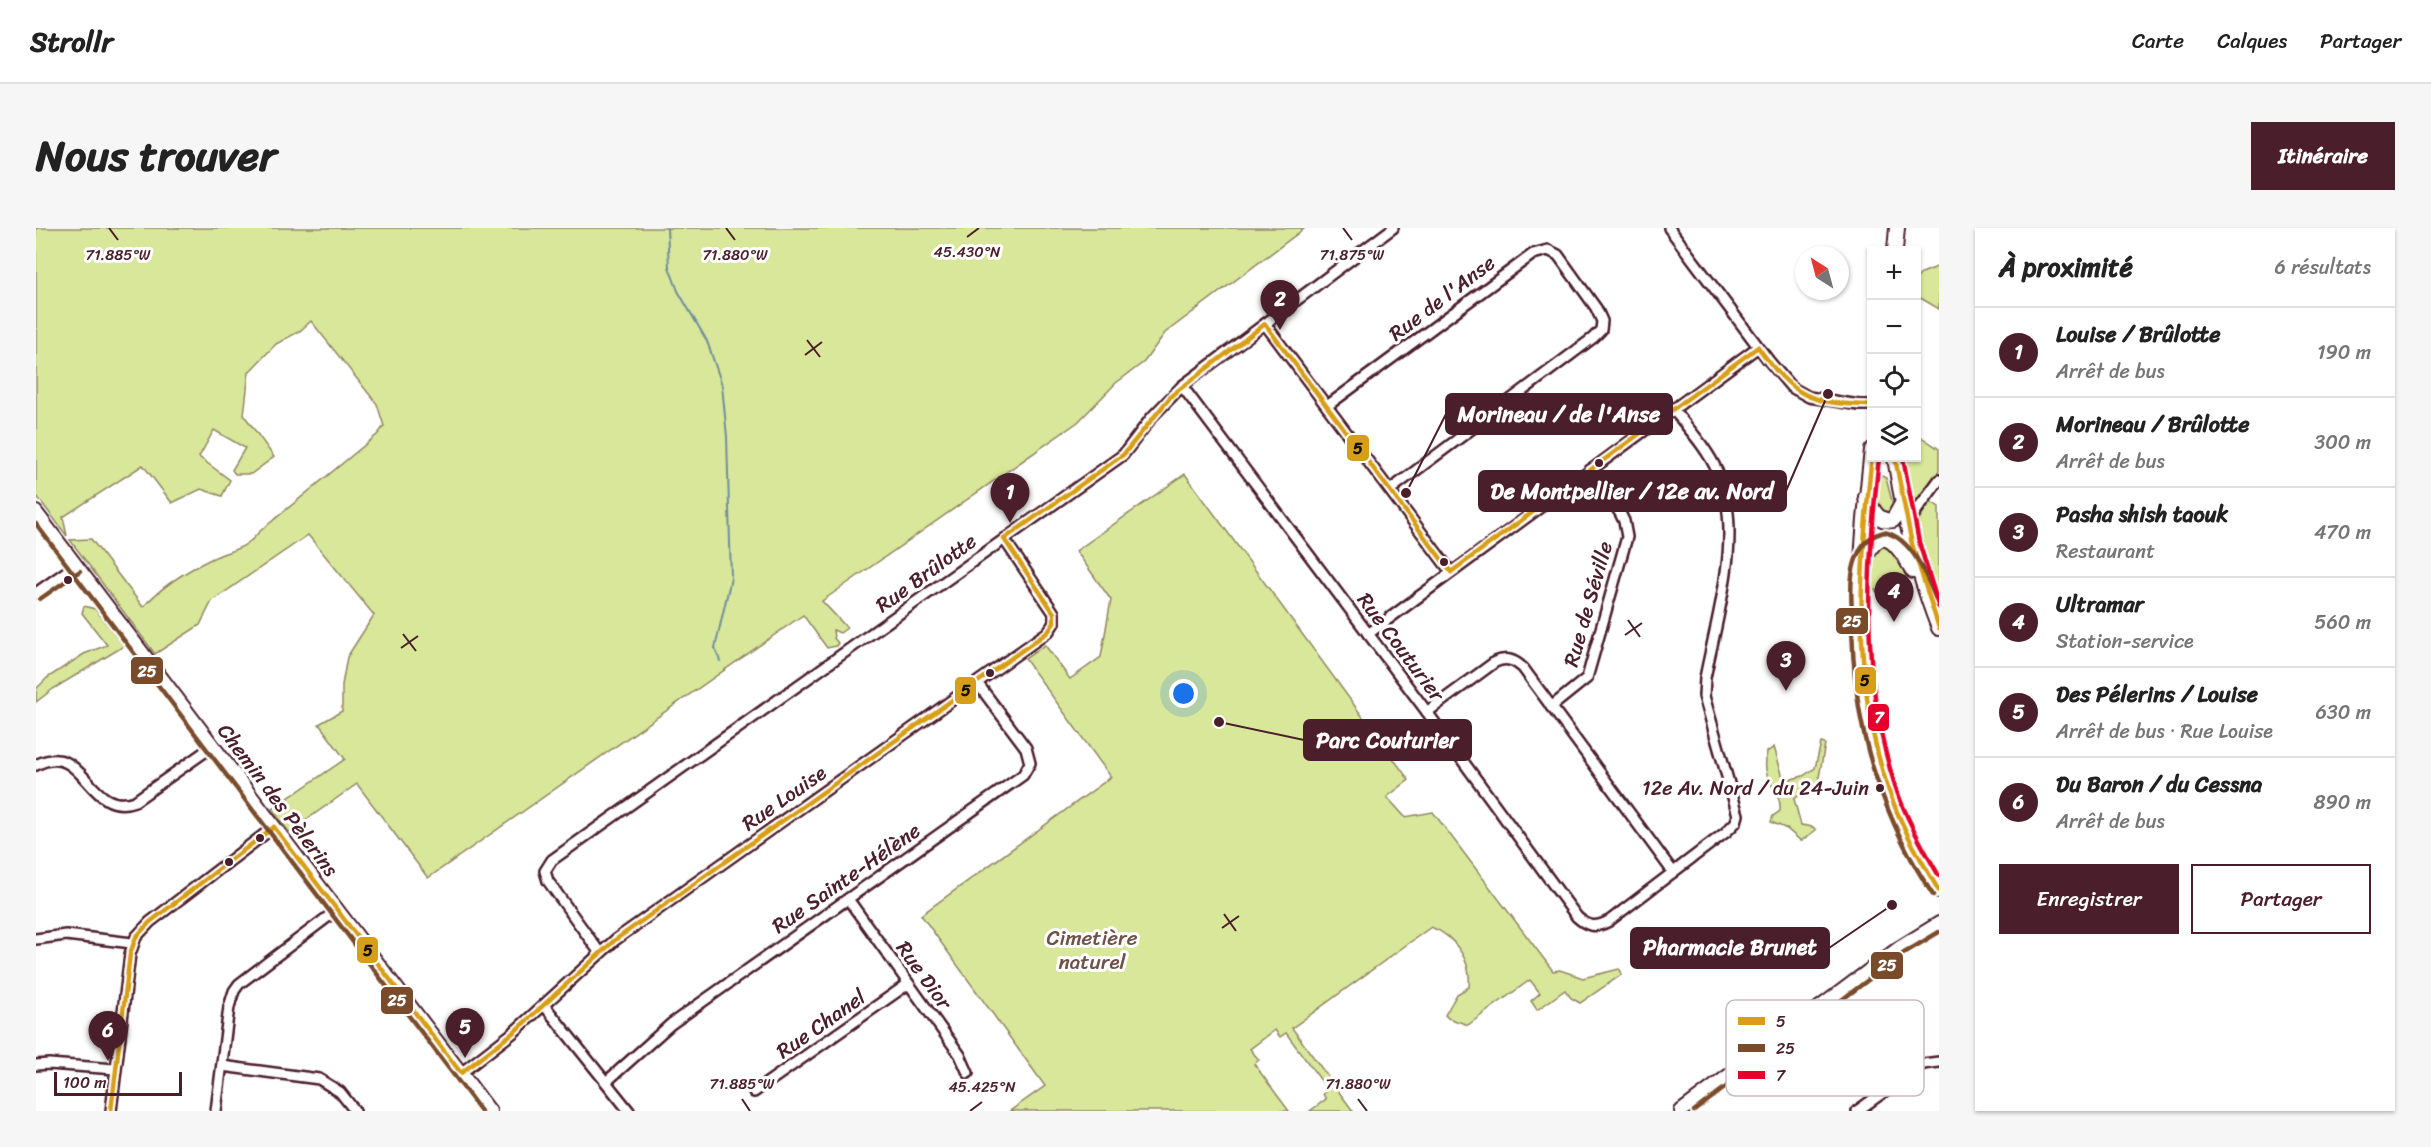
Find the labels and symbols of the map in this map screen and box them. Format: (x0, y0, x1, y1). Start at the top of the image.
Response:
text: 45.430°N (934, 239, 1001, 265)
text: 71.885°W (86, 242, 151, 268)
text: 71.880°W (702, 242, 768, 268)
text: 71.875°W (1320, 242, 1385, 268)
street label: Rue de l'Anse (1380, 245, 1504, 351)
north arrow (1795, 246, 1849, 300)
pin: 2 (1260, 280, 1300, 330)
callout: Morineau / de l'Anse (1446, 394, 1672, 434)
text: Morineau / de l'Anse (1457, 395, 1661, 434)
line badge: 5 (1346, 434, 1370, 462)
text: 5 (1353, 434, 1363, 463)
unlabelled marker (1593, 457, 1605, 469)
callout: De Montpellier / 12e av. Nord (1479, 471, 1786, 511)
text: De Montpellier / 12e av. Nord (1491, 472, 1776, 511)
pin: 1 (990, 474, 1030, 523)
street label: Rue Brûlotte (867, 523, 985, 623)
street label: Rue de Séville (1552, 536, 1624, 671)
unlabelled marker (1438, 556, 1450, 568)
pin: 4 (1874, 572, 1914, 622)
unlabelled marker (62, 574, 74, 586)
street label: Rue Couturier (1347, 584, 1456, 711)
line badge: 25 (1835, 607, 1869, 635)
text: 25 (1841, 607, 1862, 636)
pin: 3 (1766, 642, 1806, 691)
line badge: 25 (130, 656, 164, 685)
text: 25 (136, 657, 157, 686)
line badge: 5 (1854, 666, 1877, 695)
text: 5 (1860, 666, 1870, 695)
unlabelled marker (984, 667, 996, 679)
line badge: 5 (954, 676, 977, 705)
text: 5 (961, 676, 971, 705)
your location (1169, 679, 1198, 708)
line badge: 7 (1867, 703, 1890, 732)
text: 7 (1874, 703, 1885, 732)
street label: Chemin des Pèlerins (207, 715, 349, 885)
callout: Parc Couturier (1304, 720, 1471, 760)
text: Parc Couturier (1316, 721, 1460, 760)
street label: Rue Louise (733, 755, 835, 841)
place label: 12e Av. Nord / du 24-Juin (1642, 771, 1869, 806)
marker: 12e Av. Nord / du 24-Juin (1874, 782, 1886, 794)
street label: Rue Sainte-Hélène (763, 812, 929, 944)
unlabelled marker (254, 832, 266, 844)
unlabelled marker (223, 856, 235, 868)
park label: Cimetière naturel (1047, 919, 1138, 981)
callout: Pharmacie Brunet (1631, 928, 1829, 968)
text: Pharmacie Brunet (1643, 928, 1817, 967)
street label: Rue Dior (886, 932, 963, 1019)
line badge: 5 (356, 936, 379, 964)
text: 5 (363, 936, 373, 965)
line badge: 25 (1870, 951, 1904, 980)
text: 25 (1876, 951, 1897, 980)
street label: Rue Chanel (768, 978, 875, 1069)
line badge: 25 (380, 986, 414, 1015)
text: 25 (386, 986, 407, 1015)
legend (1726, 1000, 1924, 1096)
text: 5 (1776, 1007, 1786, 1036)
pin: 5 (446, 1008, 484, 1058)
pin: 6 (88, 1012, 128, 1061)
text: 25 (1776, 1034, 1795, 1063)
text: 7 (1776, 1061, 1786, 1090)
scale bar (54, 1069, 182, 1096)
text: 71.885°W (710, 1071, 775, 1097)
text: 71.880°W (1325, 1071, 1391, 1097)
text: 45.425°N (948, 1074, 1016, 1100)

